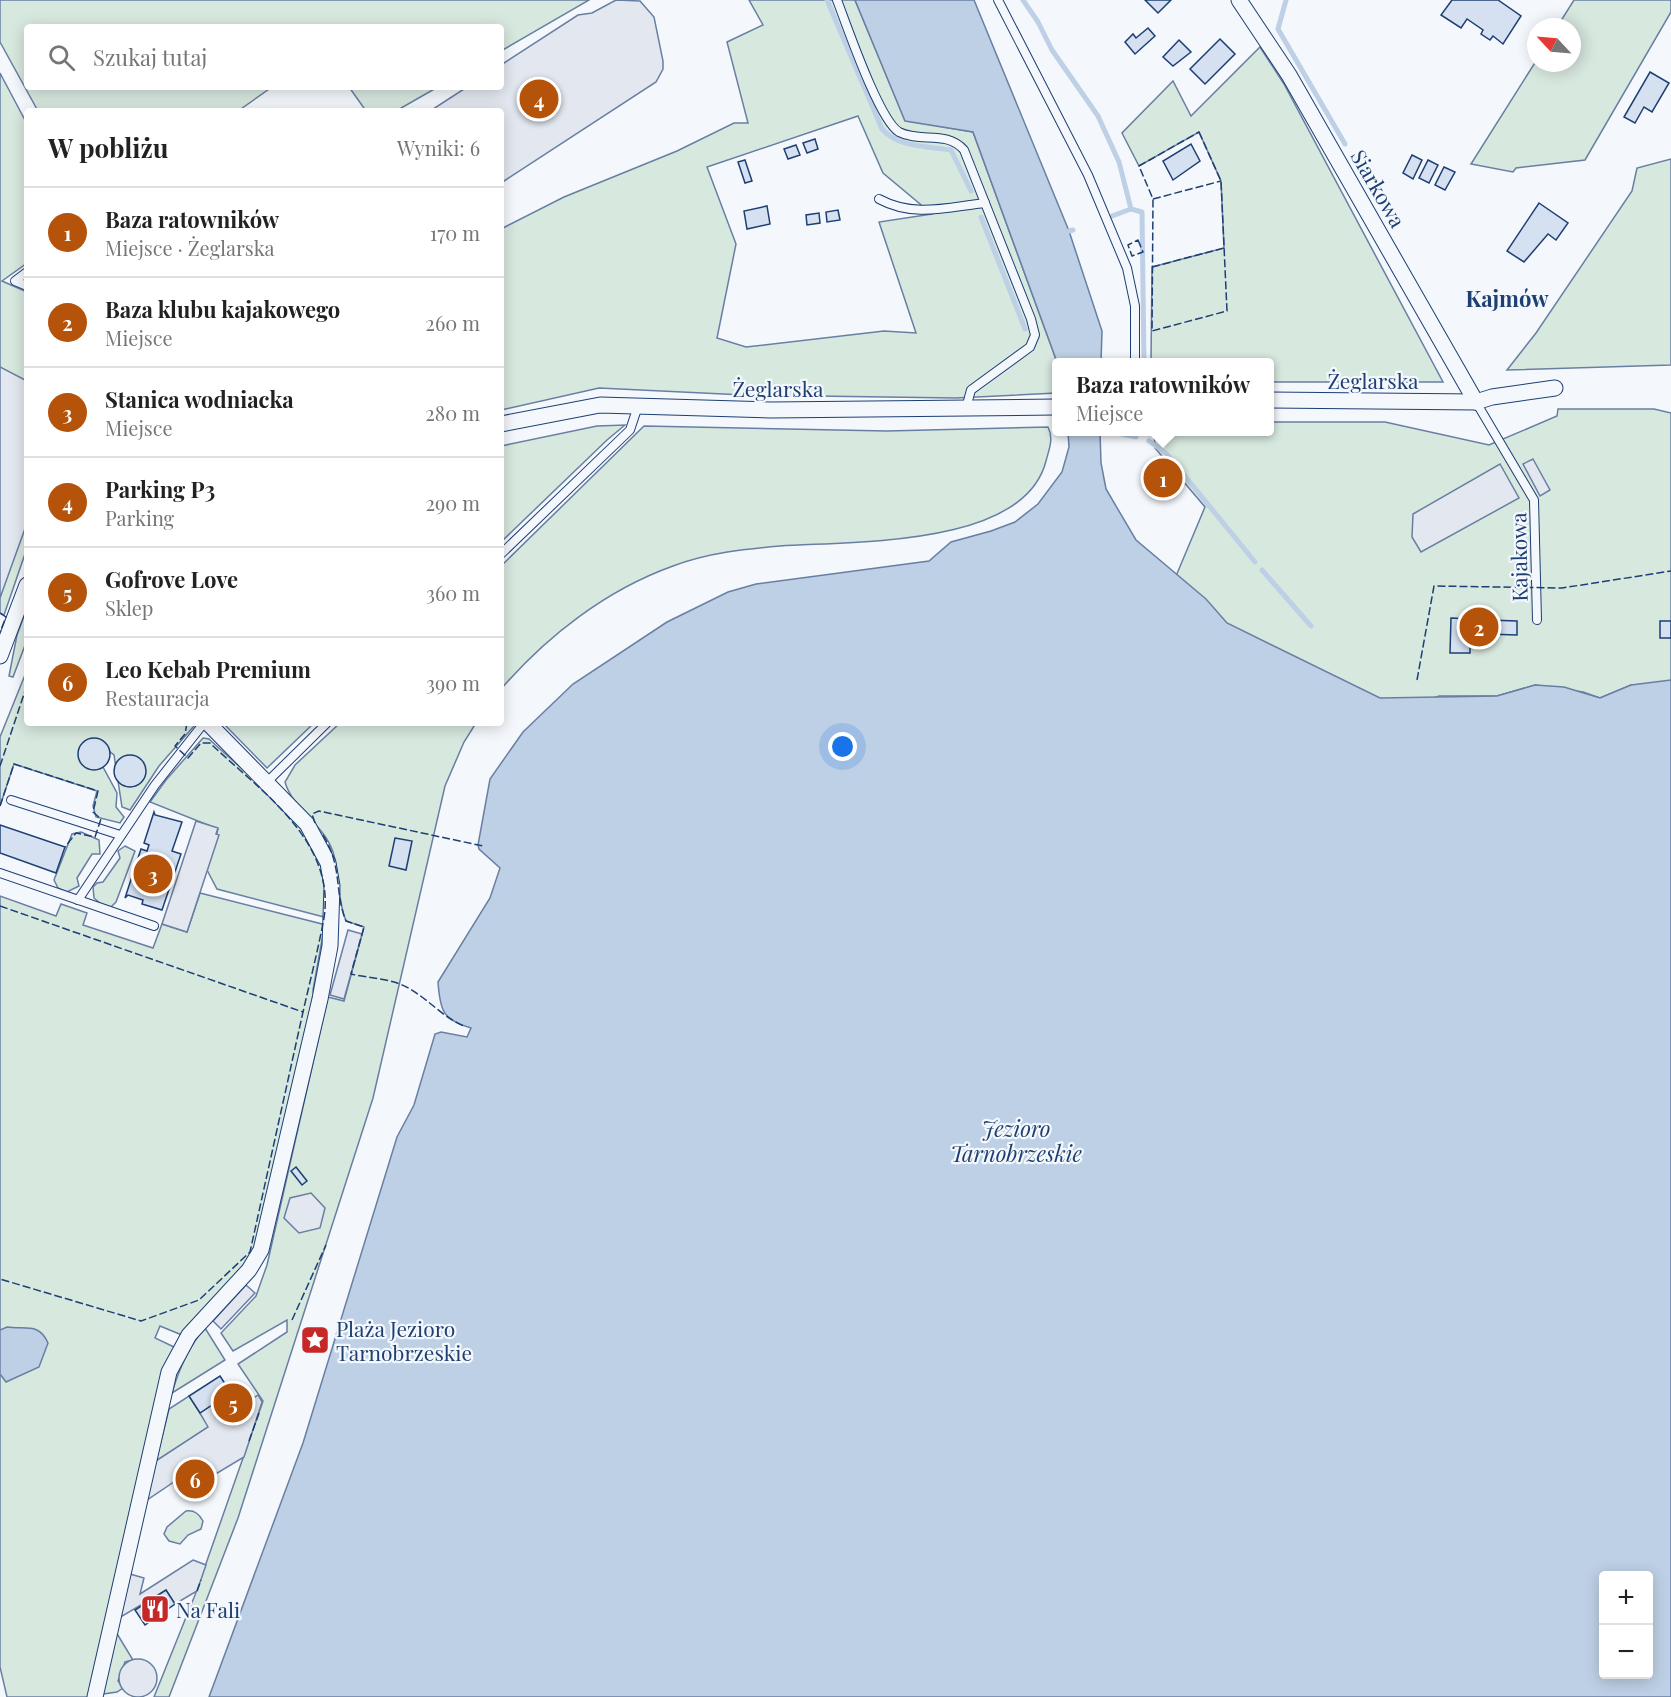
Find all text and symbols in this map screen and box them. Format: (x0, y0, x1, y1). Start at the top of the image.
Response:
north arrow (1527, 18, 1581, 72)
search box (24, 24, 504, 90)
icon: search (45, 41, 78, 74)
text: Szukaj tutaj (93, 42, 207, 72)
pin: 4 (520, 76, 558, 122)
text: W pobliżu (48, 130, 169, 165)
text: Wyniki: 6 (397, 134, 480, 161)
street label: Siarkowa (1345, 144, 1413, 233)
text: Baza ratowników (105, 204, 279, 234)
text: 1 (64, 219, 71, 246)
text: 170 m (430, 219, 480, 246)
text: Miejsce · Żeglarska (105, 234, 275, 261)
district label: Kajmów (1465, 283, 1549, 313)
text: Baza klubu kajakowego (105, 294, 340, 324)
text: 2 (62, 309, 73, 336)
text: 260 m (425, 309, 480, 336)
text: Miejsce (105, 324, 173, 351)
popup (1052, 358, 1274, 436)
street label: Żeglarska (1327, 366, 1419, 394)
text: Baza ratowników (1076, 369, 1250, 399)
street label: Żeglarska (732, 374, 824, 402)
text: Stanica wodniacka (105, 384, 294, 414)
text: 3 (63, 399, 72, 426)
text: 280 m (425, 399, 480, 426)
text: Miejsce (1076, 399, 1143, 426)
text: Miejsce (105, 414, 173, 441)
pin: 1 (1144, 456, 1182, 500)
text: Parking P3 (105, 474, 215, 504)
text: 4 (62, 489, 73, 516)
text: 290 m (426, 489, 480, 516)
text: Parking (105, 504, 174, 531)
street label: Kajakowa (1503, 512, 1533, 602)
text: Gofrove Love (105, 564, 238, 594)
text: 5 (63, 579, 72, 606)
text: 360 m (426, 579, 480, 606)
text: Sklep (105, 594, 153, 621)
pin: 2 (1460, 604, 1498, 650)
text: Leo Kebab Premium (105, 654, 311, 684)
text: 6 (62, 669, 73, 696)
text: 390 m (426, 669, 480, 696)
text: Restauracja (105, 684, 210, 711)
your location (828, 732, 857, 761)
pin: 3 (134, 852, 172, 896)
water label: Jezioro Tarnobrzeskie (950, 1113, 1082, 1168)
place label: Plaża Jezioro Tarnobrzeskie (336, 1314, 472, 1366)
place icon: Plaża Jezioro Tarnobrzeskie (299, 1324, 331, 1356)
pin: 5 (214, 1380, 252, 1426)
pin: 6 (176, 1456, 214, 1502)
map controls (1599, 1571, 1653, 1679)
button: + (1599, 1571, 1653, 1625)
restaurant icon: Na Fali (139, 1593, 171, 1625)
place label: Na Fali (176, 1595, 240, 1623)
button: − (1599, 1625, 1653, 1679)

